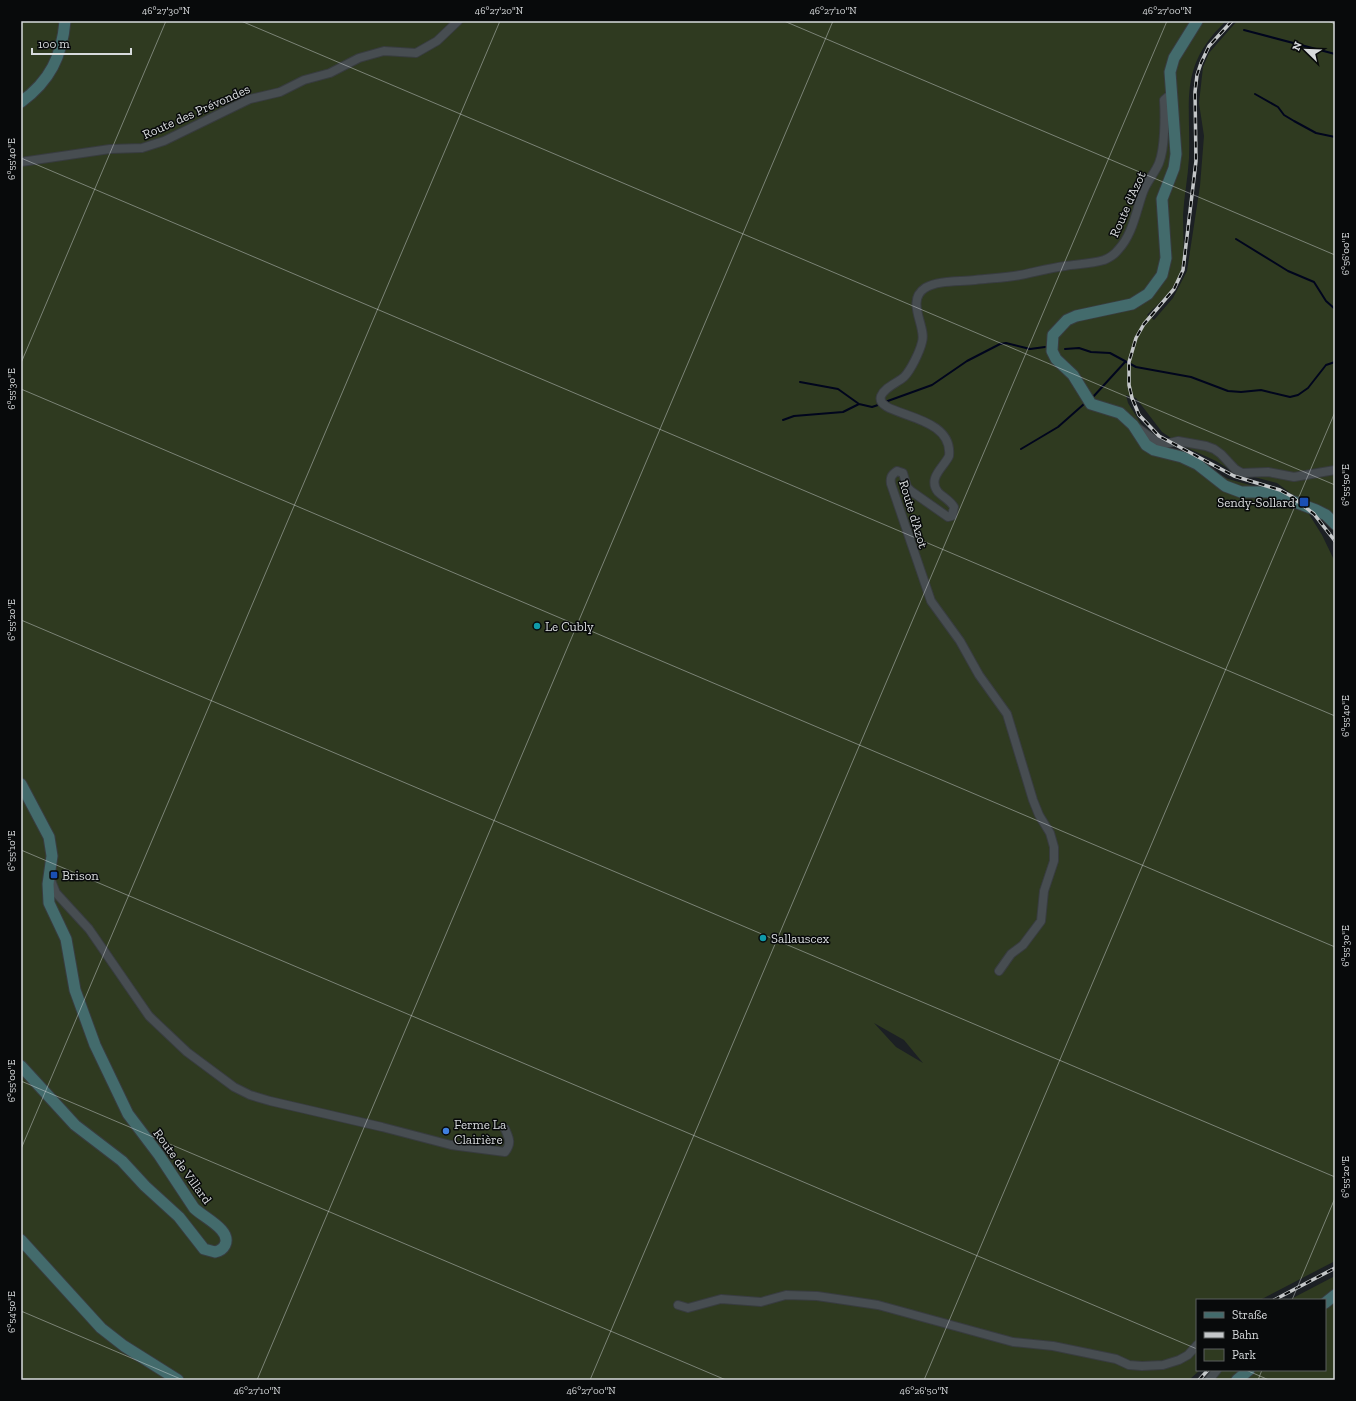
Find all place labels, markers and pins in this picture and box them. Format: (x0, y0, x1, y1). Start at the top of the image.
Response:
place label: Sendy-Sollard (1217, 495, 1295, 510)
marker: Sendy-Sollard (1298, 496, 1310, 508)
place label: Le Cubly (545, 619, 594, 634)
marker: Le Cubly (532, 621, 542, 631)
place label: Brison (62, 868, 99, 883)
marker: Brison (49, 870, 59, 880)
place label: Sallauscex (771, 931, 829, 946)
marker: Sallauscex (758, 933, 768, 943)
place label: Ferme La Clairière (454, 1117, 507, 1147)
marker: Ferme La Clairière (441, 1126, 451, 1136)

